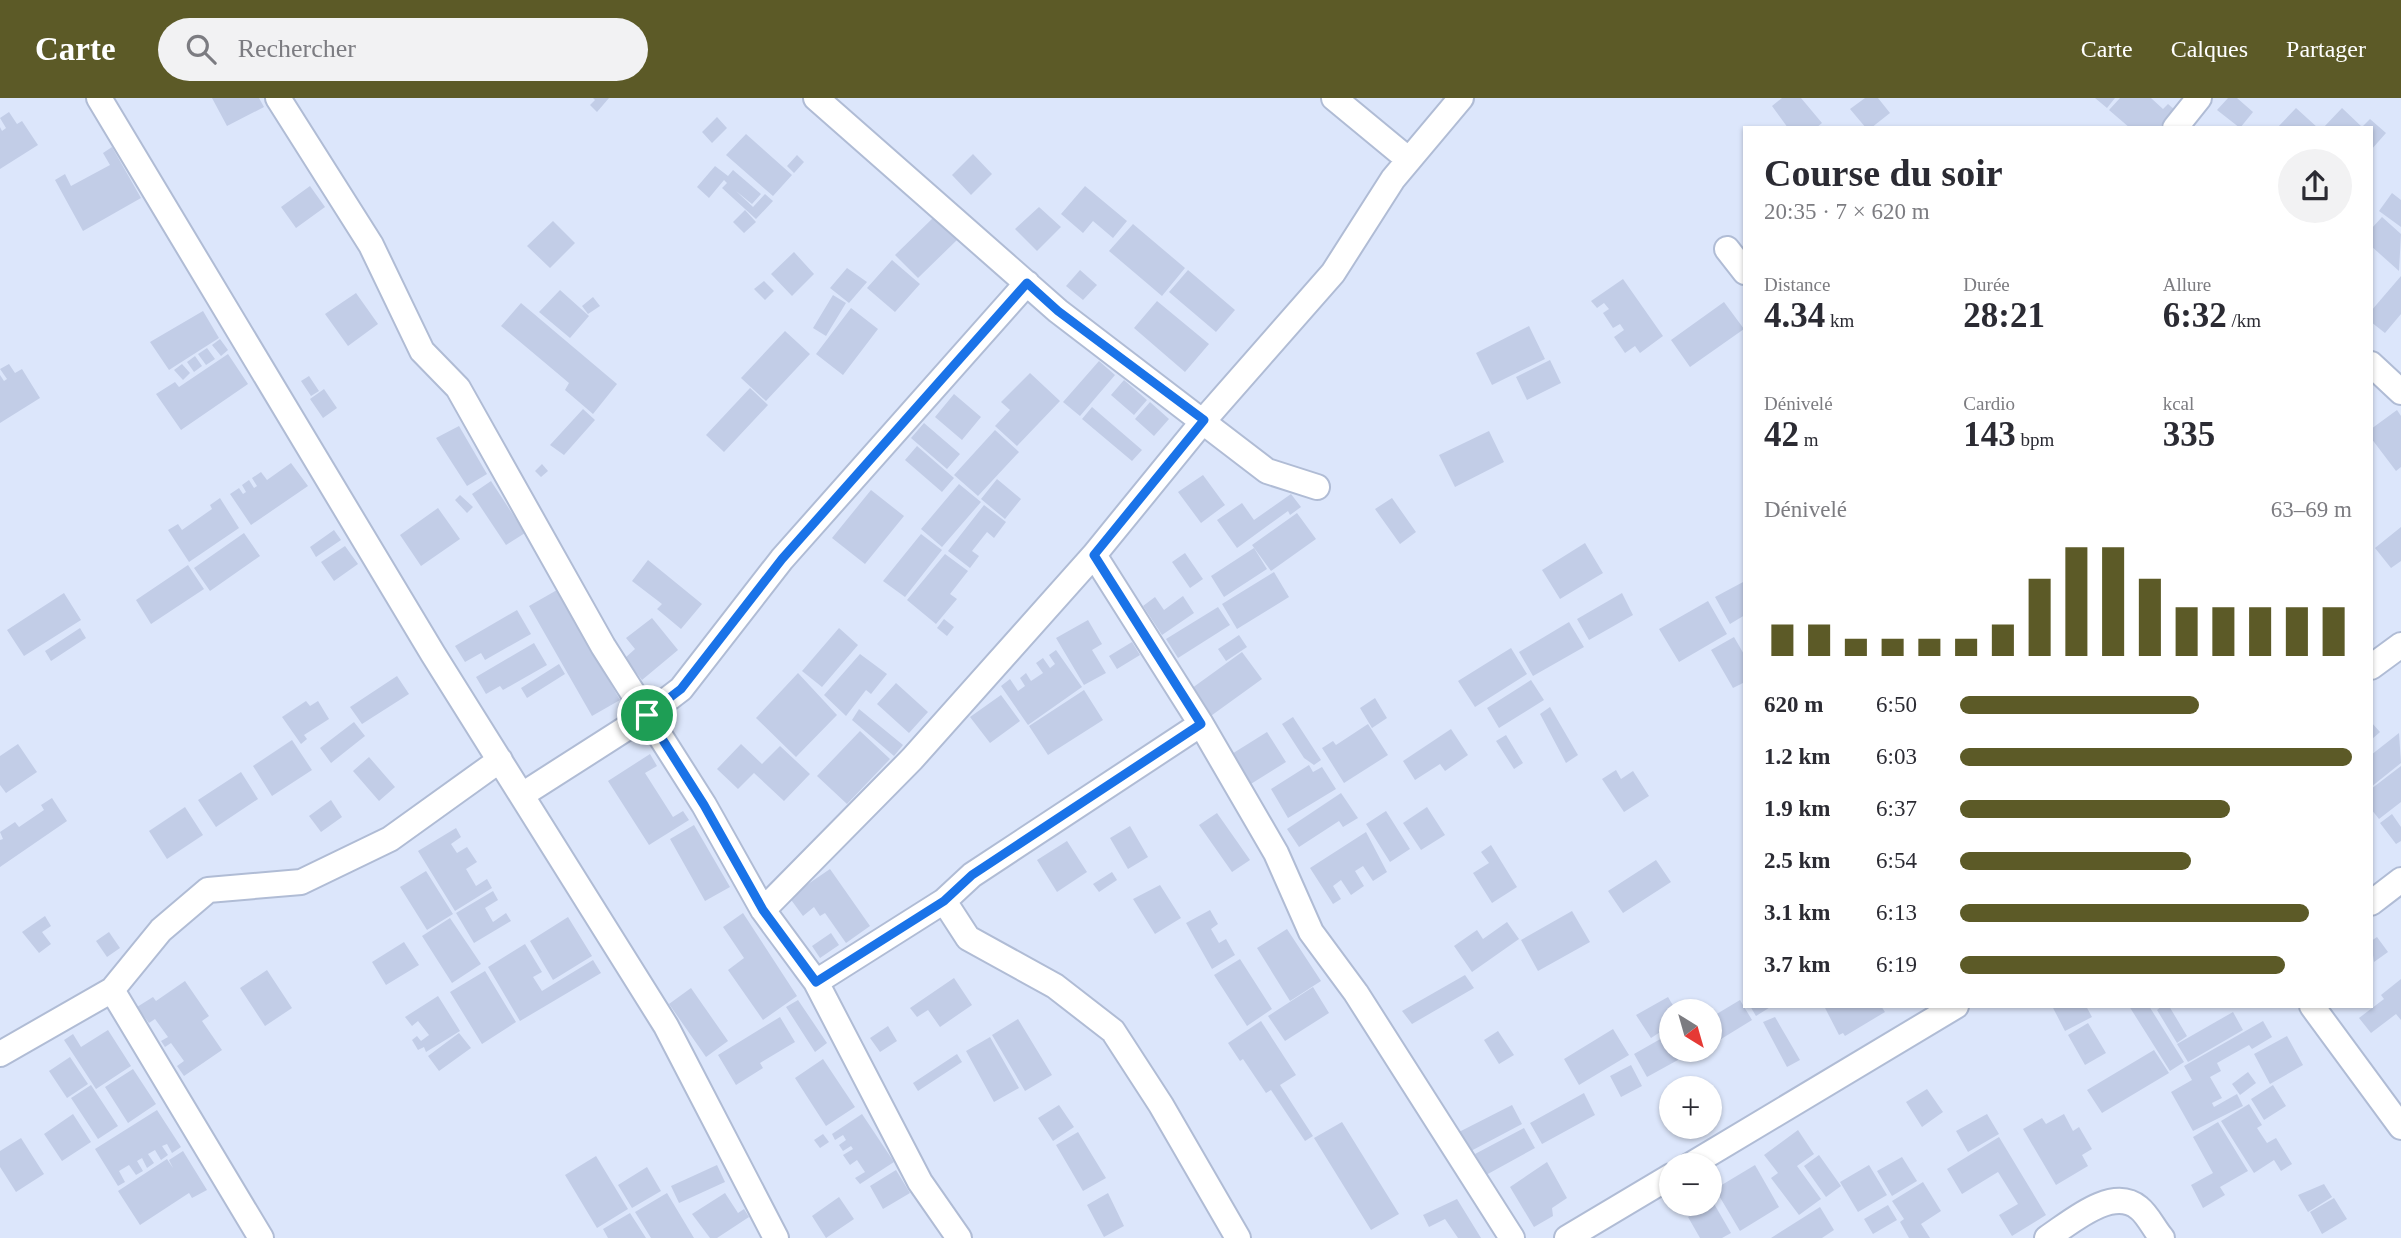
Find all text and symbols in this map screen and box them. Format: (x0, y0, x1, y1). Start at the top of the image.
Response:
search box (158, 18, 648, 81)
icon: search (182, 30, 220, 68)
text: Carte (35, 31, 116, 67)
text: Rechercher (238, 34, 356, 63)
text: Carte (2081, 36, 2133, 62)
text: Calques (2171, 36, 2248, 62)
text: Partager (2286, 36, 2366, 62)
button: share (2278, 149, 2352, 223)
text: Course du soir (1764, 152, 2003, 194)
text: 20:35 · 7 × 620 m (1764, 199, 1930, 224)
text: Distance (1764, 274, 1830, 295)
text: Durée (1963, 274, 2010, 295)
text: Allure (2163, 274, 2211, 295)
text: 4.34 (1764, 296, 1825, 335)
text: 28:21 (1963, 296, 2045, 335)
text: 6:32 (2163, 296, 2227, 335)
text: km (1825, 310, 1854, 331)
text: /km (2227, 310, 2261, 331)
text: Dénivelé (1764, 393, 1833, 414)
text: Cardio (1963, 393, 2015, 414)
text: kcal (2163, 393, 2194, 414)
text: 42 (1764, 415, 1799, 454)
text: 143 (1963, 415, 2016, 454)
text: 335 (2163, 415, 2215, 454)
text: m (1799, 429, 1819, 450)
text: bpm (2016, 429, 2054, 450)
text: Dénivelé (1764, 497, 1847, 522)
text: 63–69 m (2271, 497, 2352, 522)
pin (617, 685, 677, 745)
text: 620 m (1764, 692, 1823, 717)
text: 6:50 (1876, 692, 1917, 717)
icon: arrive (628, 696, 666, 734)
text: 1.2 km (1764, 744, 1830, 769)
text: 6:03 (1876, 744, 1917, 769)
text: 1.9 km (1764, 796, 1830, 821)
text: 6:37 (1876, 796, 1917, 821)
text: 2.5 km (1764, 848, 1830, 873)
text: 6:54 (1876, 848, 1917, 873)
text: 3.1 km (1764, 900, 1830, 925)
text: 6:13 (1876, 900, 1917, 925)
text: 3.7 km (1764, 952, 1830, 977)
text: 6:19 (1876, 952, 1917, 977)
north arrow (1659, 999, 1722, 1062)
map controls (1659, 999, 1722, 1216)
button: + (1659, 1076, 1722, 1139)
button: − (1659, 1153, 1722, 1216)

